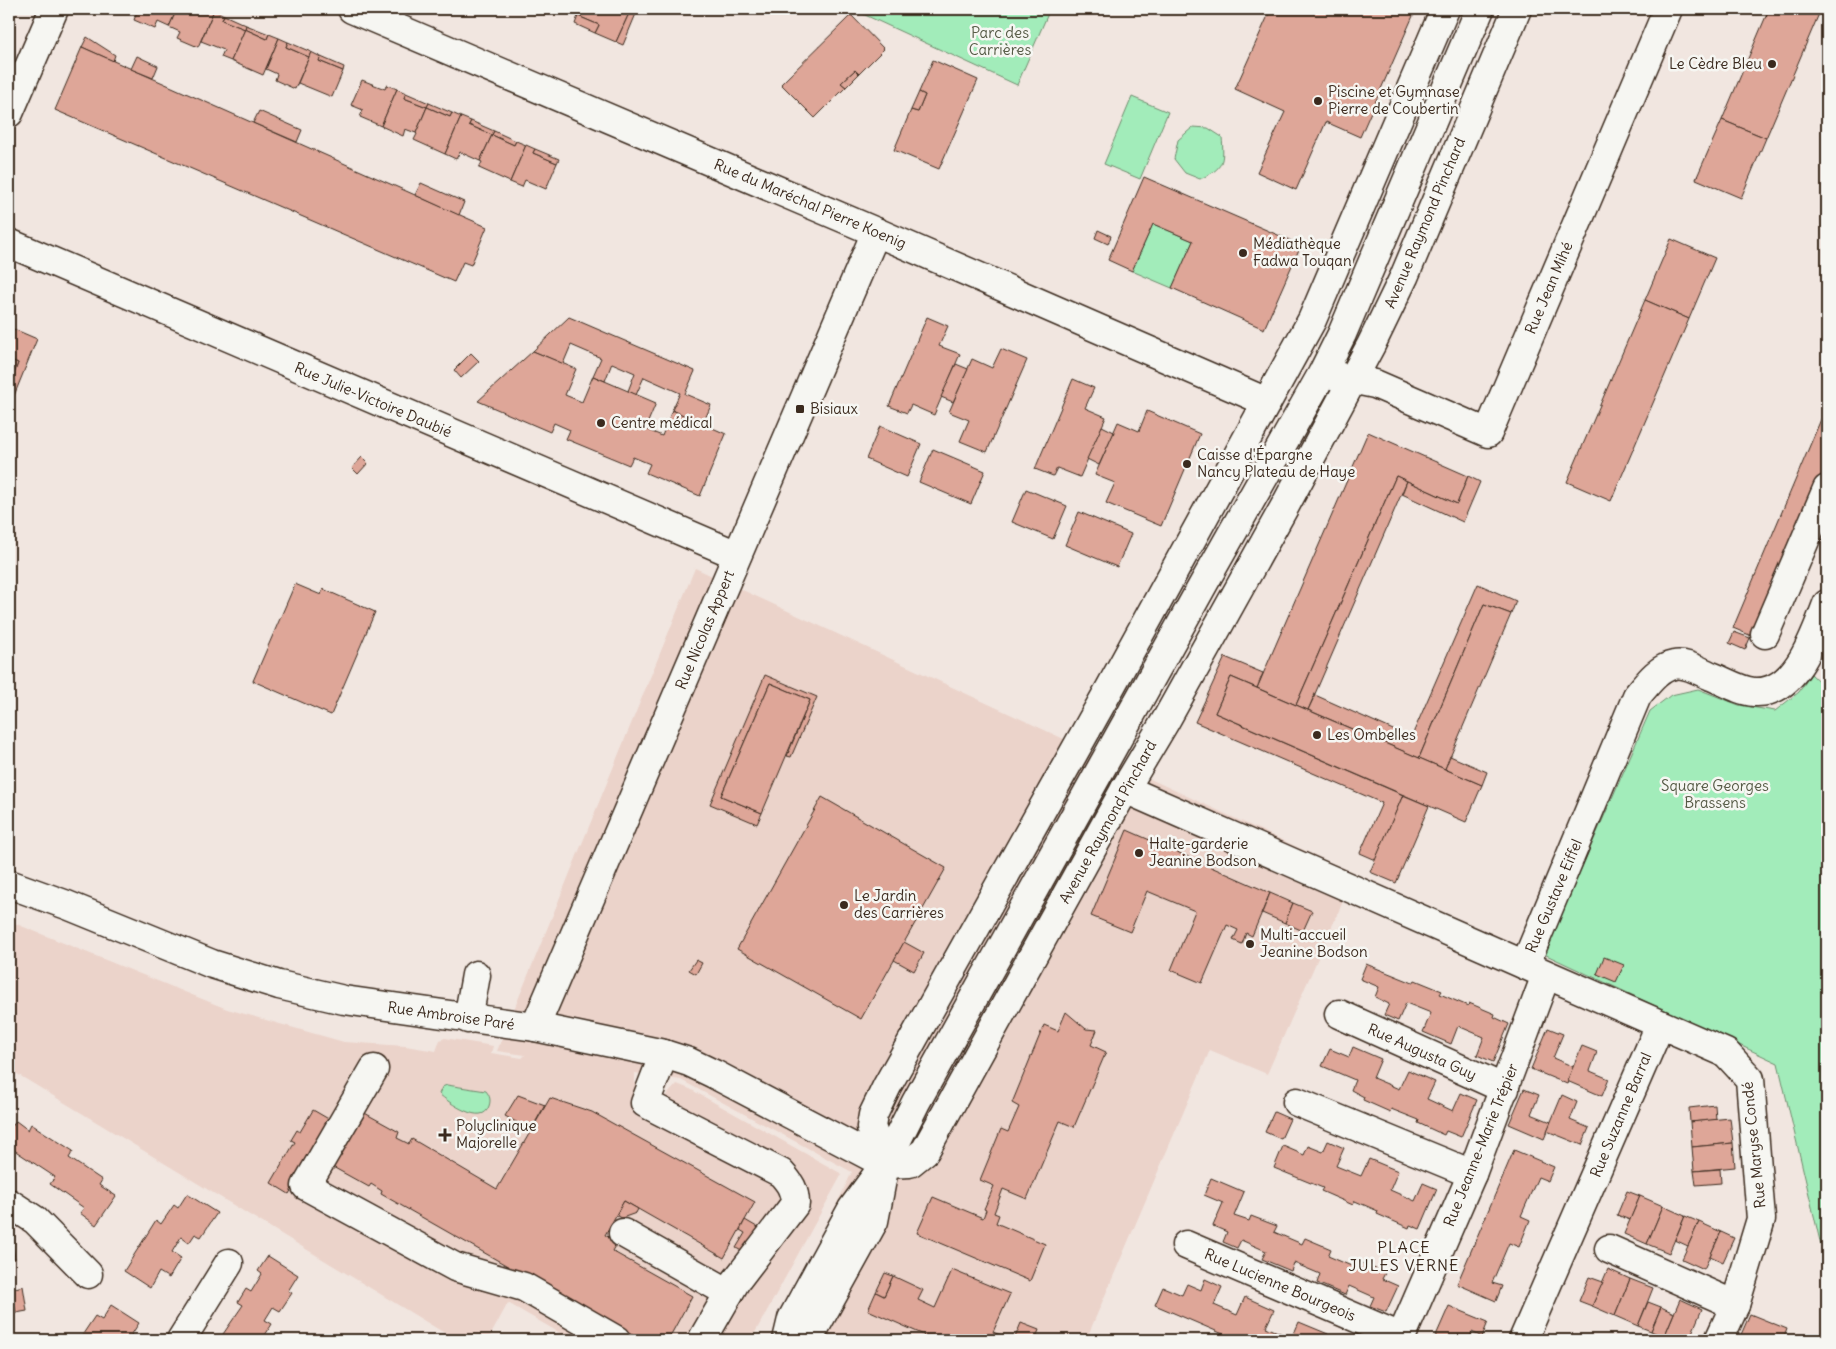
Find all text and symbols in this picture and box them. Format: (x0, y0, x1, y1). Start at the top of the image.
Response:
park label: Parc des Carrières (969, 23, 1031, 59)
place label: Le Cèdre Bleu (1669, 54, 1762, 73)
marker: Le Cèdre Bleu (1766, 58, 1778, 70)
place label: Piscine et Gymnase Pierre de Coubertin (1328, 82, 1460, 118)
marker: Piscine et Gymnase Pierre de Coubertin (1312, 95, 1324, 107)
street label: Avenue Raymond Pinchard (1380, 134, 1469, 311)
street label: Rue du Maréchal Pierre Koenig (711, 154, 909, 253)
place label: Médiathèque Fadwa Touqan (1253, 234, 1352, 270)
street label: Rue Jean Mihé (1521, 239, 1577, 337)
marker: Médiathèque Fadwa Touqan (1237, 247, 1249, 259)
street label: Rue Julie-Victoire Daubié (292, 358, 455, 441)
place label: Bisiaux (810, 399, 859, 418)
marker: Bisiaux (794, 403, 806, 415)
place label: Centre médical (611, 413, 712, 432)
marker: Centre médical (595, 417, 607, 429)
place label: Caisse d'Épargne Nancy Plateau de Haye (1197, 445, 1355, 481)
marker: Caisse d'Épargne Nancy Plateau de Haye (1181, 458, 1193, 470)
street label: Rue Nicolas Appert (671, 567, 738, 692)
place label: Les Ombelles (1327, 725, 1416, 744)
marker: Les Ombelles (1311, 729, 1323, 741)
street label: Avenue Raymond Pinchard (1055, 737, 1160, 907)
park label: Square Georges Brassens (1661, 776, 1769, 812)
place label: Halte-garderie Jeanine Bodson (1149, 834, 1257, 870)
street label: Rue Gustave Eiffel (1521, 836, 1586, 956)
marker: Halte-garderie Jeanine Bodson (1133, 847, 1145, 859)
place label: Le Jardin des Carrières (854, 886, 944, 922)
marker: Le Jardin des Carrières (838, 899, 850, 911)
place label: Multi-accueil Jeanine Bodson (1260, 925, 1368, 961)
marker: Multi-accueil Jeanine Bodson (1244, 938, 1256, 950)
street label: Rue Ambroise Paré (386, 997, 516, 1034)
street label: Rue Augusta Guy (1365, 1019, 1480, 1084)
street label: Rue Suzanne Barral (1586, 1049, 1655, 1180)
street label: Rue Jeanne-Marie Trépier (1439, 1060, 1522, 1229)
street label: Rue Maryse Condé (1737, 1081, 1770, 1209)
place label: Polyclinique Majorelle (456, 1116, 536, 1152)
marker: Polyclinique Majorelle (438, 1128, 452, 1142)
district label: PLACE JULES VERNE (1348, 1237, 1460, 1275)
street label: Rue Lucienne Bourgeois (1202, 1244, 1359, 1325)

